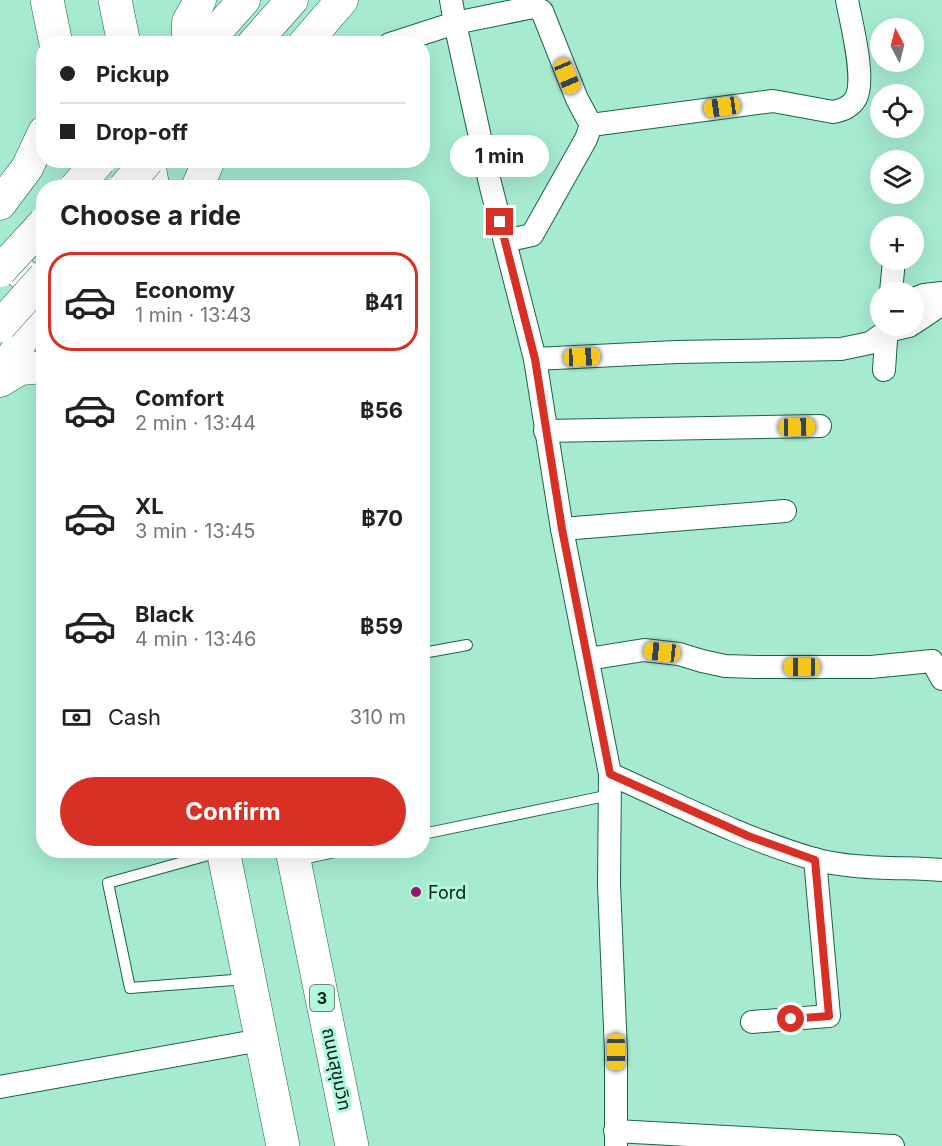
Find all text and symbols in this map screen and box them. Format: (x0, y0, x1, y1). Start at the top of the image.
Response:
north arrow (870, 18, 924, 72)
map controls (870, 18, 924, 336)
car (552, 56, 582, 96)
text: Pickup (96, 61, 170, 87)
button: locate (870, 84, 924, 138)
car (703, 96, 741, 118)
text: Drop-off (96, 119, 188, 145)
callout: 1 min (450, 135, 550, 177)
text: 1 min (475, 144, 524, 168)
button: layers (870, 150, 924, 204)
text: Choose a ride (60, 199, 241, 232)
route end (486, 208, 513, 235)
button: + (870, 216, 924, 270)
icon: car (63, 275, 117, 329)
text: Economy (135, 277, 235, 303)
button: − (870, 282, 924, 336)
text: ฿41 (365, 289, 403, 315)
text: 1 min · 13:43 (135, 303, 251, 327)
car (564, 347, 600, 367)
icon: car (63, 383, 117, 437)
text: Comfort (135, 385, 224, 411)
text: ฿56 (360, 397, 403, 423)
text: 2 min · 13:44 (135, 411, 256, 435)
car (779, 418, 815, 436)
icon: car (63, 491, 117, 545)
text: XL (135, 493, 164, 519)
text: ฿70 (361, 505, 403, 531)
text: 3 min · 13:45 (135, 519, 256, 543)
icon: car (63, 599, 117, 653)
text: Black (135, 601, 194, 627)
text: ฿59 (360, 613, 403, 639)
text: 4 min · 13:46 (135, 627, 256, 651)
car (643, 641, 681, 663)
car (784, 658, 820, 676)
icon: cash (60, 701, 93, 734)
text: Cash (108, 704, 161, 730)
text: 310 m (350, 705, 406, 729)
button: Confirm (60, 777, 406, 846)
place label: Ford (428, 882, 466, 903)
marker: Ford (409, 885, 423, 899)
road number: 3 (310, 985, 334, 1011)
route start (777, 1005, 804, 1032)
street label: ถนนสุขุมวิท (317, 1026, 356, 1112)
car (607, 1034, 625, 1070)

